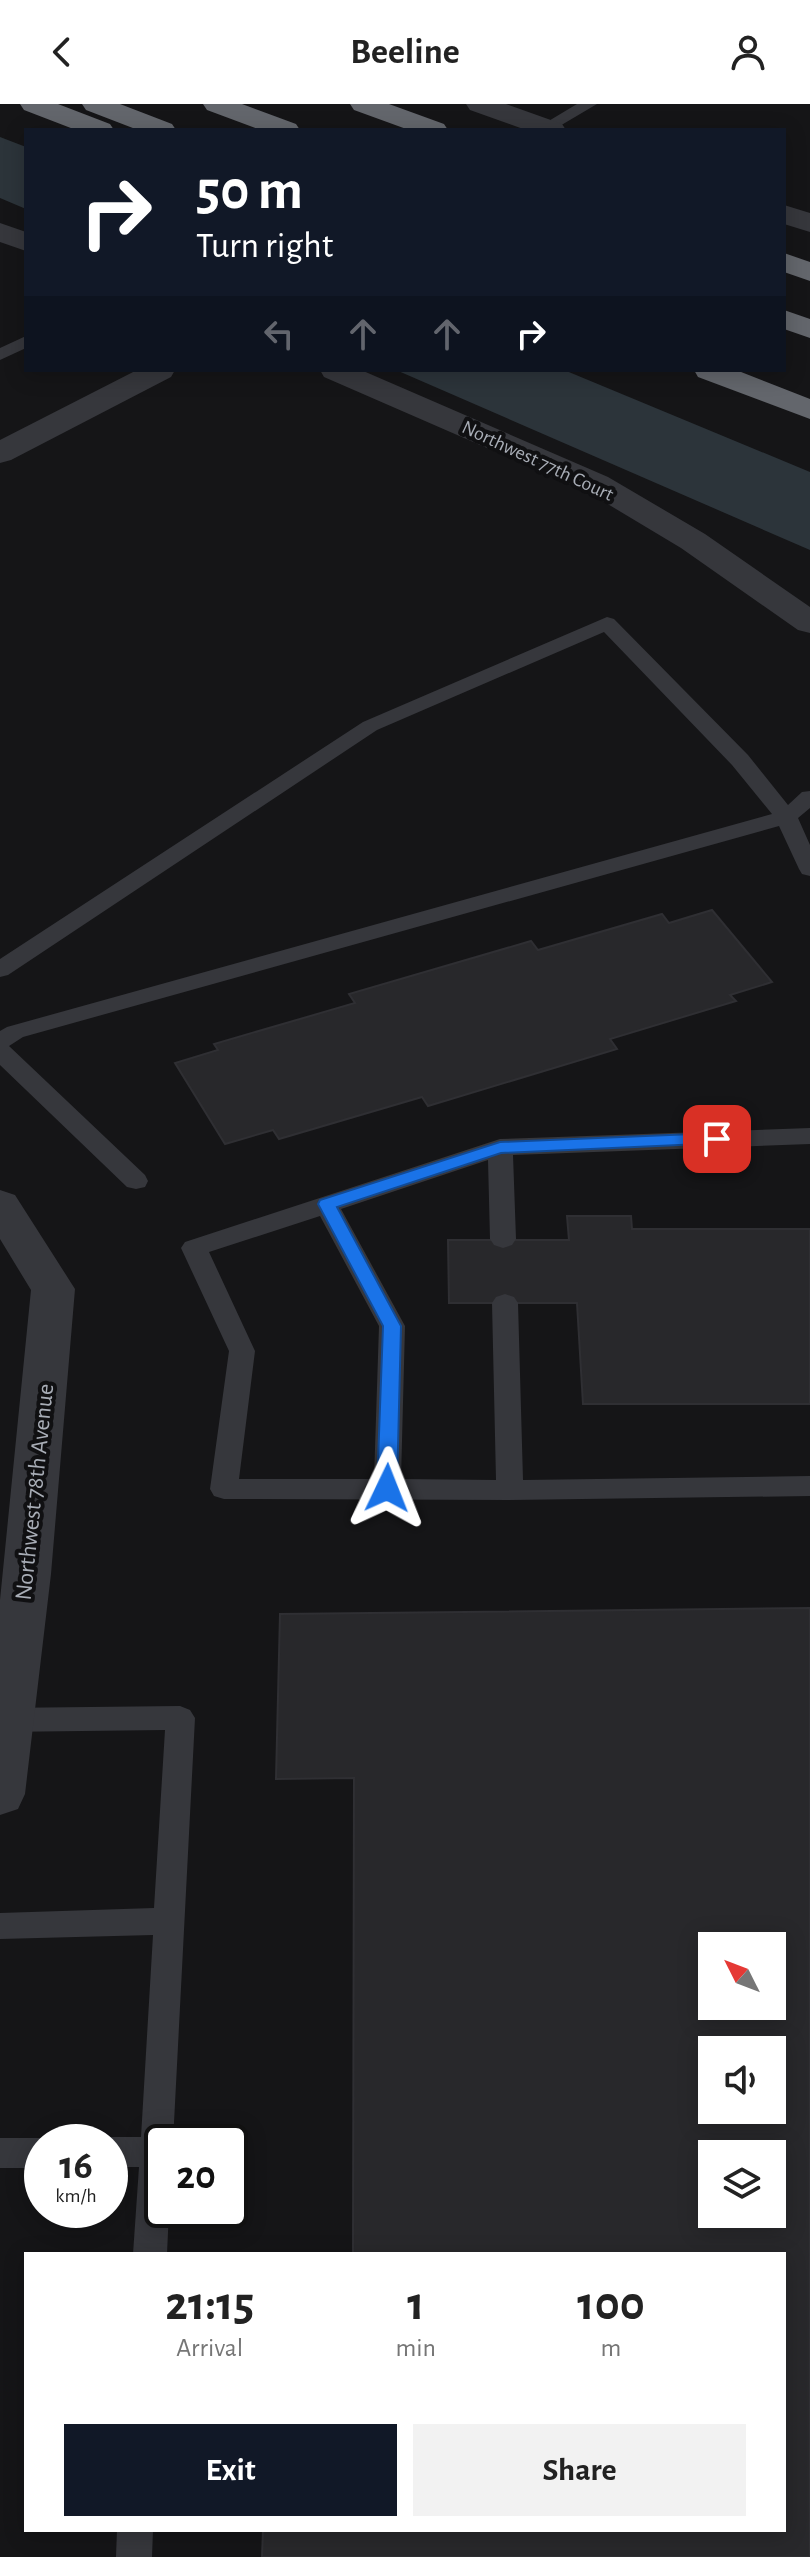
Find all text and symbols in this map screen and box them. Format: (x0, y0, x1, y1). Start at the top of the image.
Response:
icon: back (40, 30, 84, 74)
icon: person (726, 30, 770, 74)
text: Beeline (350, 34, 460, 70)
icon: right (64, 160, 168, 264)
text: 50 m (196, 163, 303, 219)
text: Turn right (196, 228, 333, 264)
icon: left (257, 312, 301, 356)
icon: ahead (341, 312, 385, 356)
icon: ahead (425, 312, 469, 356)
icon: right (509, 312, 553, 356)
street label: Northwest 77th Court (459, 417, 617, 505)
pin (683, 1105, 751, 1173)
icon: arrive (695, 1117, 739, 1161)
street label: Northwest 78th Avenue (12, 1383, 58, 1602)
position arrow (345, 1446, 429, 1530)
north arrow (698, 1932, 786, 2020)
map controls (698, 1932, 786, 2228)
button: sound (698, 2036, 786, 2124)
speed limit sign: 20 (144, 2124, 248, 2228)
button: layers (698, 2140, 786, 2228)
text: 16 (59, 2146, 93, 2186)
text: km/h (55, 2186, 97, 2206)
text: 21:15 (165, 2281, 254, 2329)
text: 1 (407, 2281, 424, 2329)
text: 100 (577, 2281, 645, 2329)
text: Arrival (176, 2335, 243, 2361)
text: min (396, 2335, 436, 2361)
text: m (601, 2335, 621, 2361)
button: Exit (64, 2424, 397, 2516)
button: Share (413, 2424, 746, 2516)

